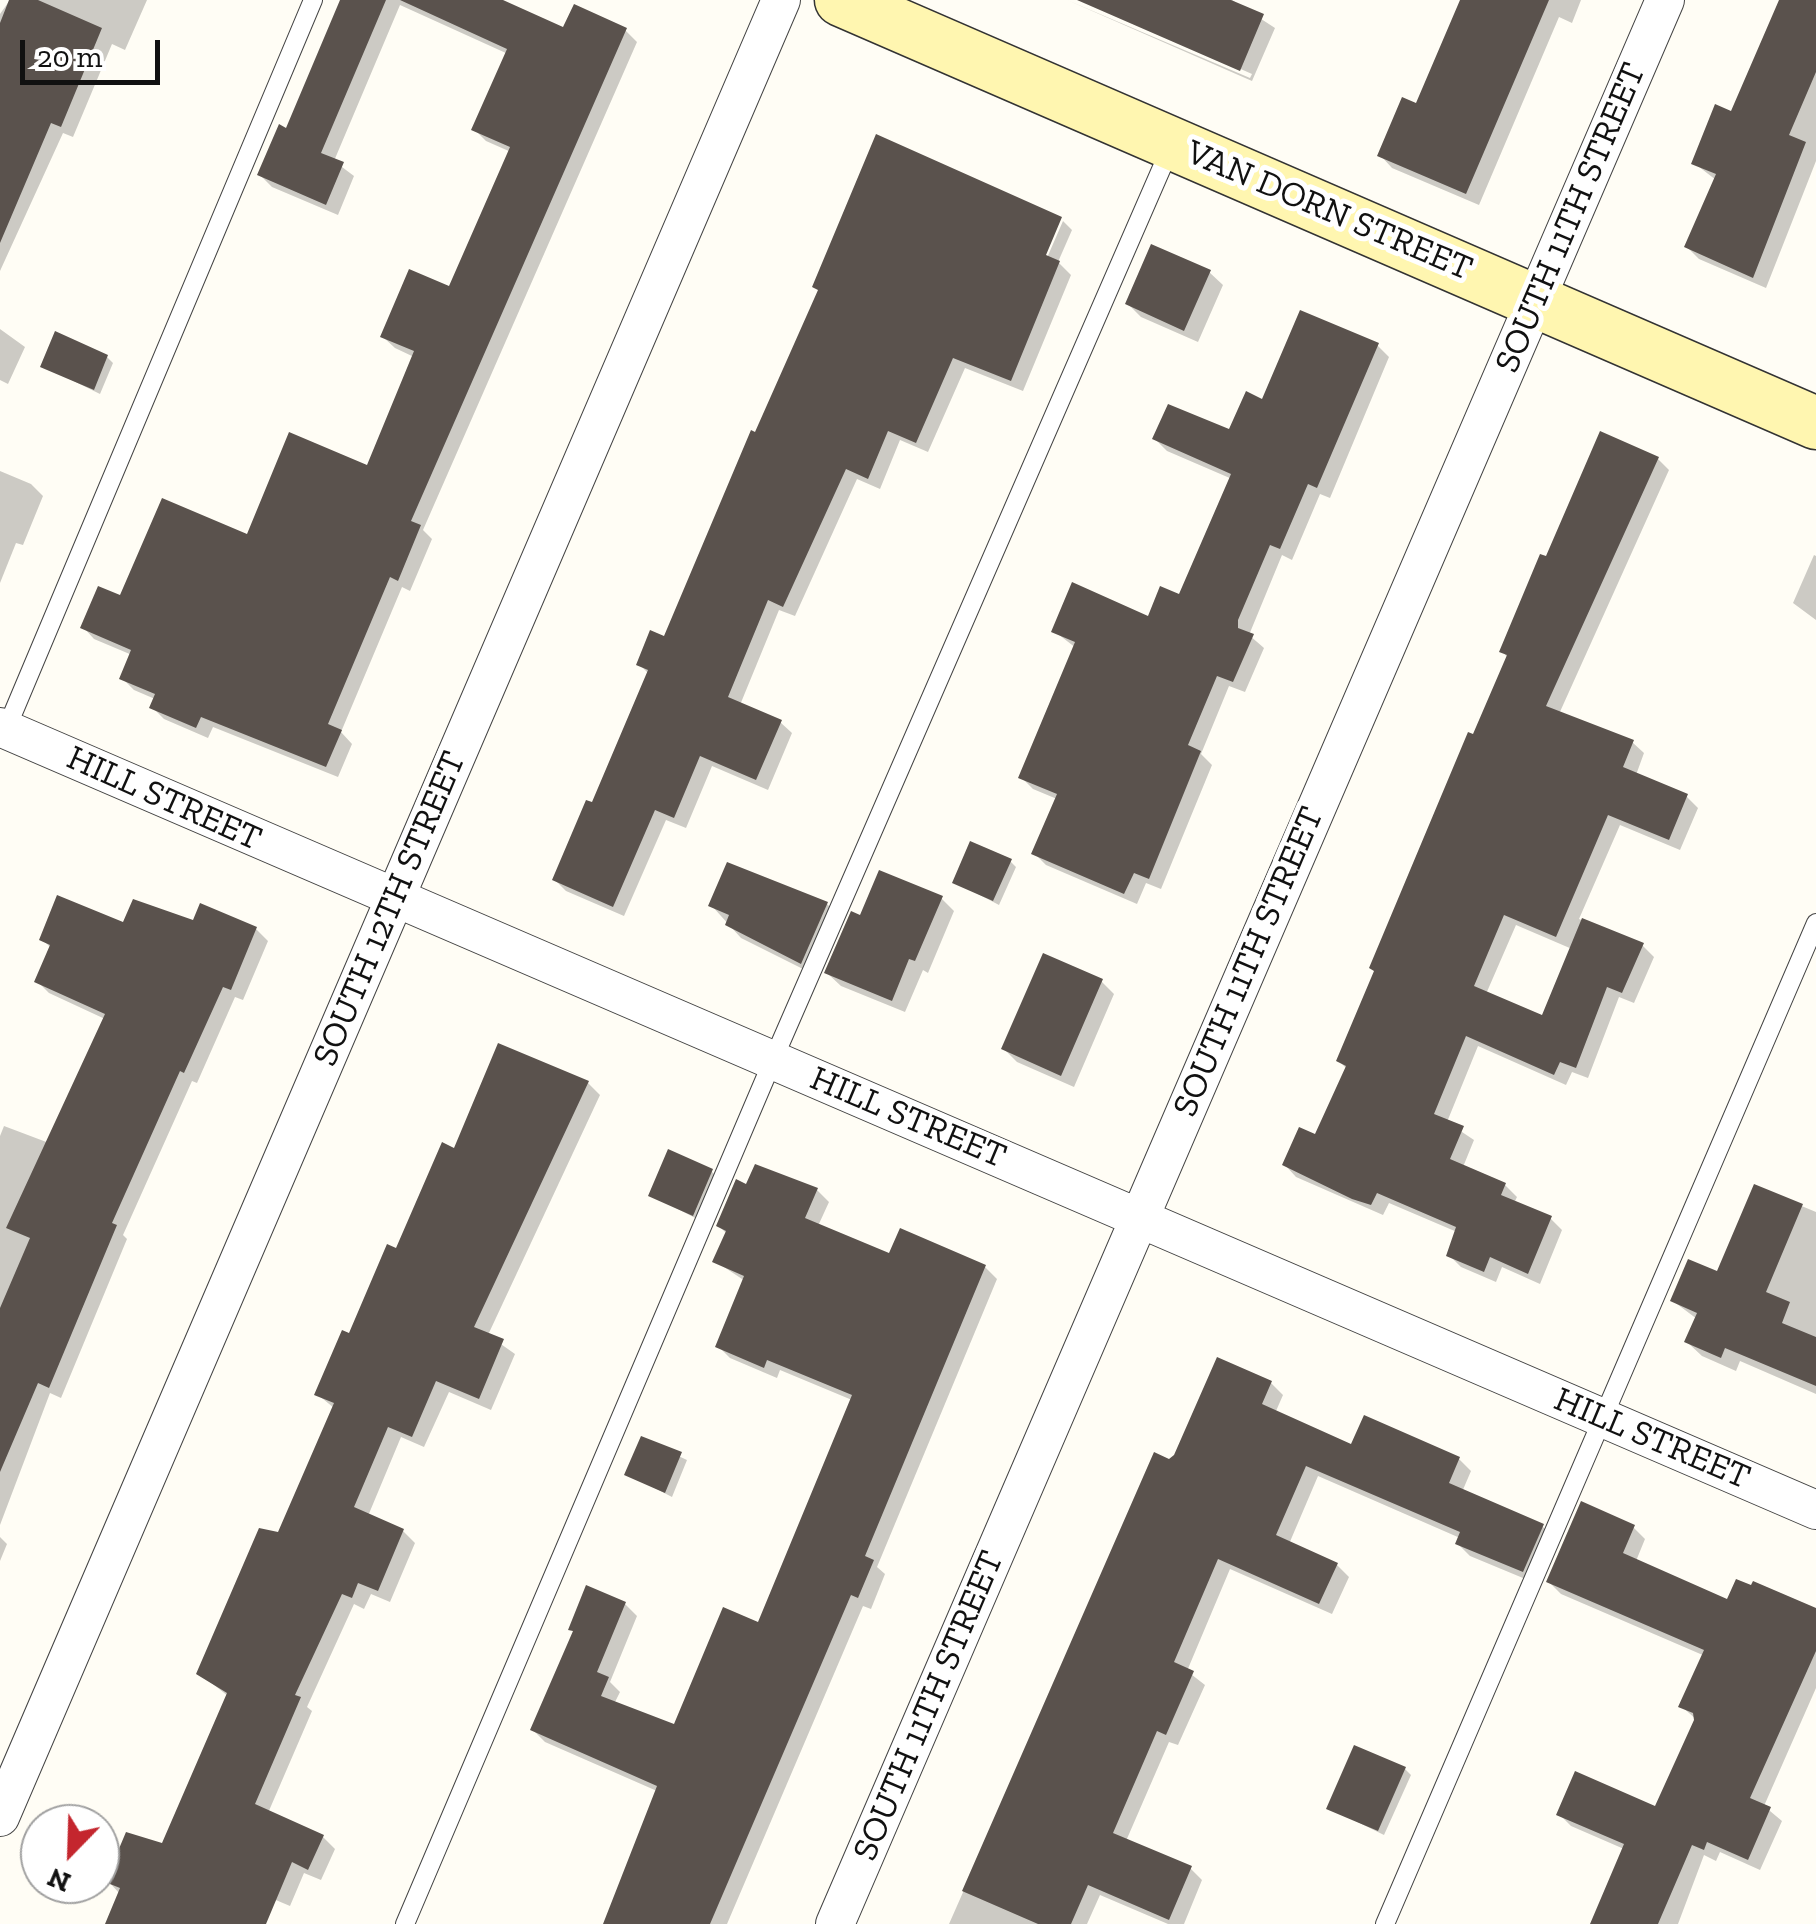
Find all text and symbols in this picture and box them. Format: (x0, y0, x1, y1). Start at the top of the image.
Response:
scale bar (25, 20, 165, 82)
text: 20 m (37, 39, 102, 75)
street label: SOUTH 11TH STREET (1487, 57, 1655, 379)
street label: VAN DORN STREET (1180, 132, 1478, 290)
street label: HILL STREET (60, 737, 268, 861)
street label: SOUTH 12TH STREET (305, 745, 475, 1073)
street label: SOUTH 11TH STREET (1165, 801, 1333, 1123)
street label: HILL STREET (804, 1058, 1012, 1178)
street label: HILL STREET (1548, 1379, 1756, 1499)
street label: SOUTH 11TH STREET (845, 1545, 1013, 1867)
north arrow (20, 1804, 120, 1904)
text: N (43, 1861, 75, 1900)

